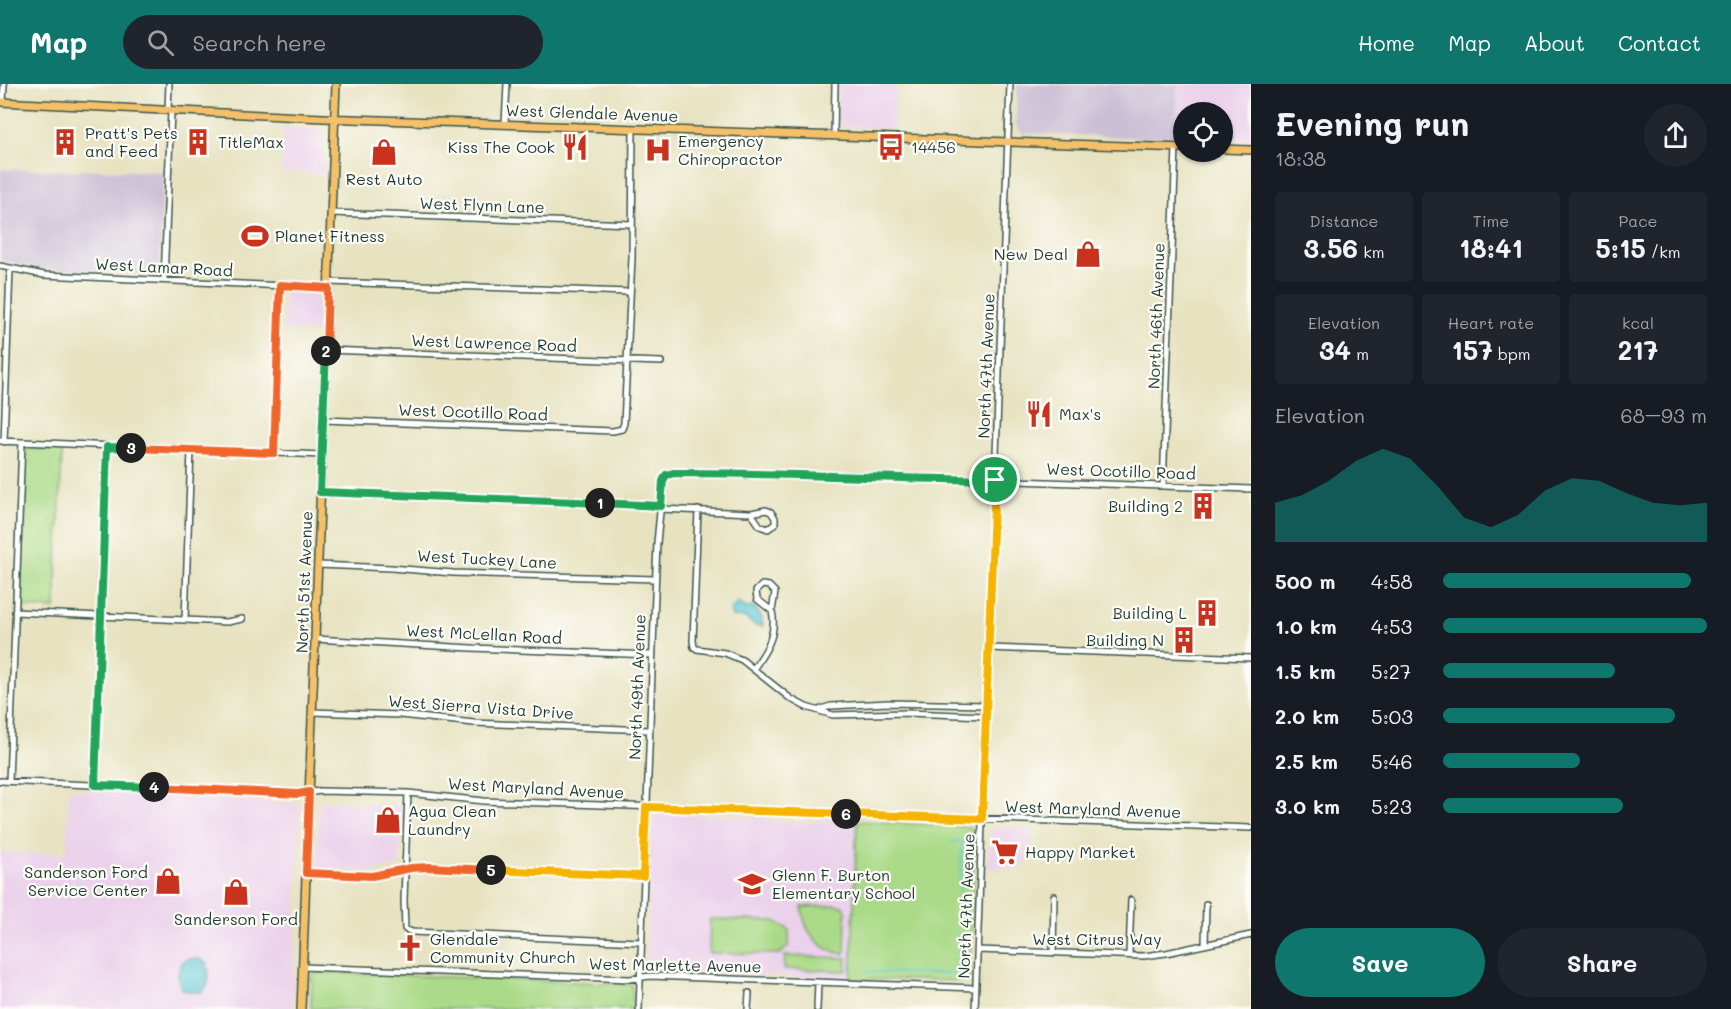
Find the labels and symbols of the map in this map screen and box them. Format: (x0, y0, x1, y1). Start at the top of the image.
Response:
street label: West Glendale Avenue (505, 99, 679, 126)
place label: Pratt's Pets and Feed (85, 122, 178, 161)
building icon: Pratt's Pets and Feed (50, 127, 80, 157)
building icon: TitleMax (183, 127, 213, 157)
place label: Emergency Chiropractor (678, 130, 783, 169)
place label: TitleMax (218, 131, 284, 152)
restaurant icon: Kiss The Cook (560, 132, 590, 162)
bus stop icon: 14456 (876, 132, 906, 162)
hospital icon: Emergency Chiropractor (643, 135, 673, 165)
place label: Kiss The Cook (448, 136, 555, 157)
place label: 14456 (911, 136, 956, 157)
shop icon: Rest Auto (369, 137, 399, 167)
place label: Rest Auto (346, 168, 422, 189)
street label: West Flynn Lane (419, 192, 545, 217)
sports icon: Planet Fitness (240, 221, 270, 251)
place label: Planet Fitness (275, 225, 385, 246)
shop icon: New Deal (1073, 239, 1103, 269)
place label: New Deal (994, 243, 1068, 264)
street label: North 46th Avenue (1142, 243, 1169, 389)
street label: West Lamar Road (95, 252, 233, 281)
street label: North 47th Avenue (972, 293, 999, 439)
street label: West Lawrence Road (411, 329, 577, 356)
pin: 2 (311, 336, 341, 366)
street label: West Ocotillo Road (398, 398, 548, 425)
restaurant icon: Max's (1024, 399, 1054, 429)
place label: Max's (1059, 403, 1101, 424)
pin: 3 (116, 433, 146, 463)
pin (969, 454, 1020, 505)
street label: West Ocotillo Road (1046, 457, 1196, 484)
pin: 1 (585, 488, 615, 518)
building icon: Building 2 (1188, 491, 1218, 521)
place label: Building 2 (1108, 495, 1183, 516)
street label: North 51st Avenue (291, 511, 316, 653)
street label: West Tuckey Lane (417, 544, 557, 573)
building icon: Building L (1192, 598, 1222, 628)
place label: Building L (1113, 602, 1188, 623)
street label: North 49th Avenue (623, 614, 650, 760)
street label: West McLellan Road (405, 619, 563, 648)
building icon: Building N (1169, 625, 1199, 655)
place label: Building N (1086, 629, 1164, 650)
street label: West Sierra Vista Drive (387, 690, 575, 723)
pin: 4 (139, 772, 169, 802)
street label: West Maryland Avenue (447, 772, 625, 803)
street label: West Maryland Avenue (1004, 795, 1182, 822)
pin: 6 (831, 799, 861, 829)
place label: Agua Clean Laundry (408, 800, 496, 839)
shop icon: Agua Clean Laundry (373, 805, 403, 835)
street label: North 47th Avenue (952, 833, 979, 979)
supermarket icon: Happy Market (990, 837, 1020, 867)
place label: Happy Market (1025, 841, 1136, 862)
pin: 5 (476, 855, 506, 885)
place label: Sanderson Ford Service Center (24, 861, 148, 900)
place label: Glenn F. Burton Elementary School (772, 864, 916, 903)
shop icon: Sanderson Ford Service Center (153, 866, 183, 896)
school or university icon: Glenn F. Burton Elementary School (737, 869, 767, 899)
shop icon: Sanderson Ford (221, 877, 251, 907)
place label: Sanderson Ford (174, 908, 298, 929)
place label: Glendale Community Church (430, 928, 575, 967)
street label: West Citrus Way (1032, 928, 1162, 949)
church icon: Glendale Community Church (395, 933, 425, 963)
street label: West Marlette Avenue (588, 952, 762, 977)

